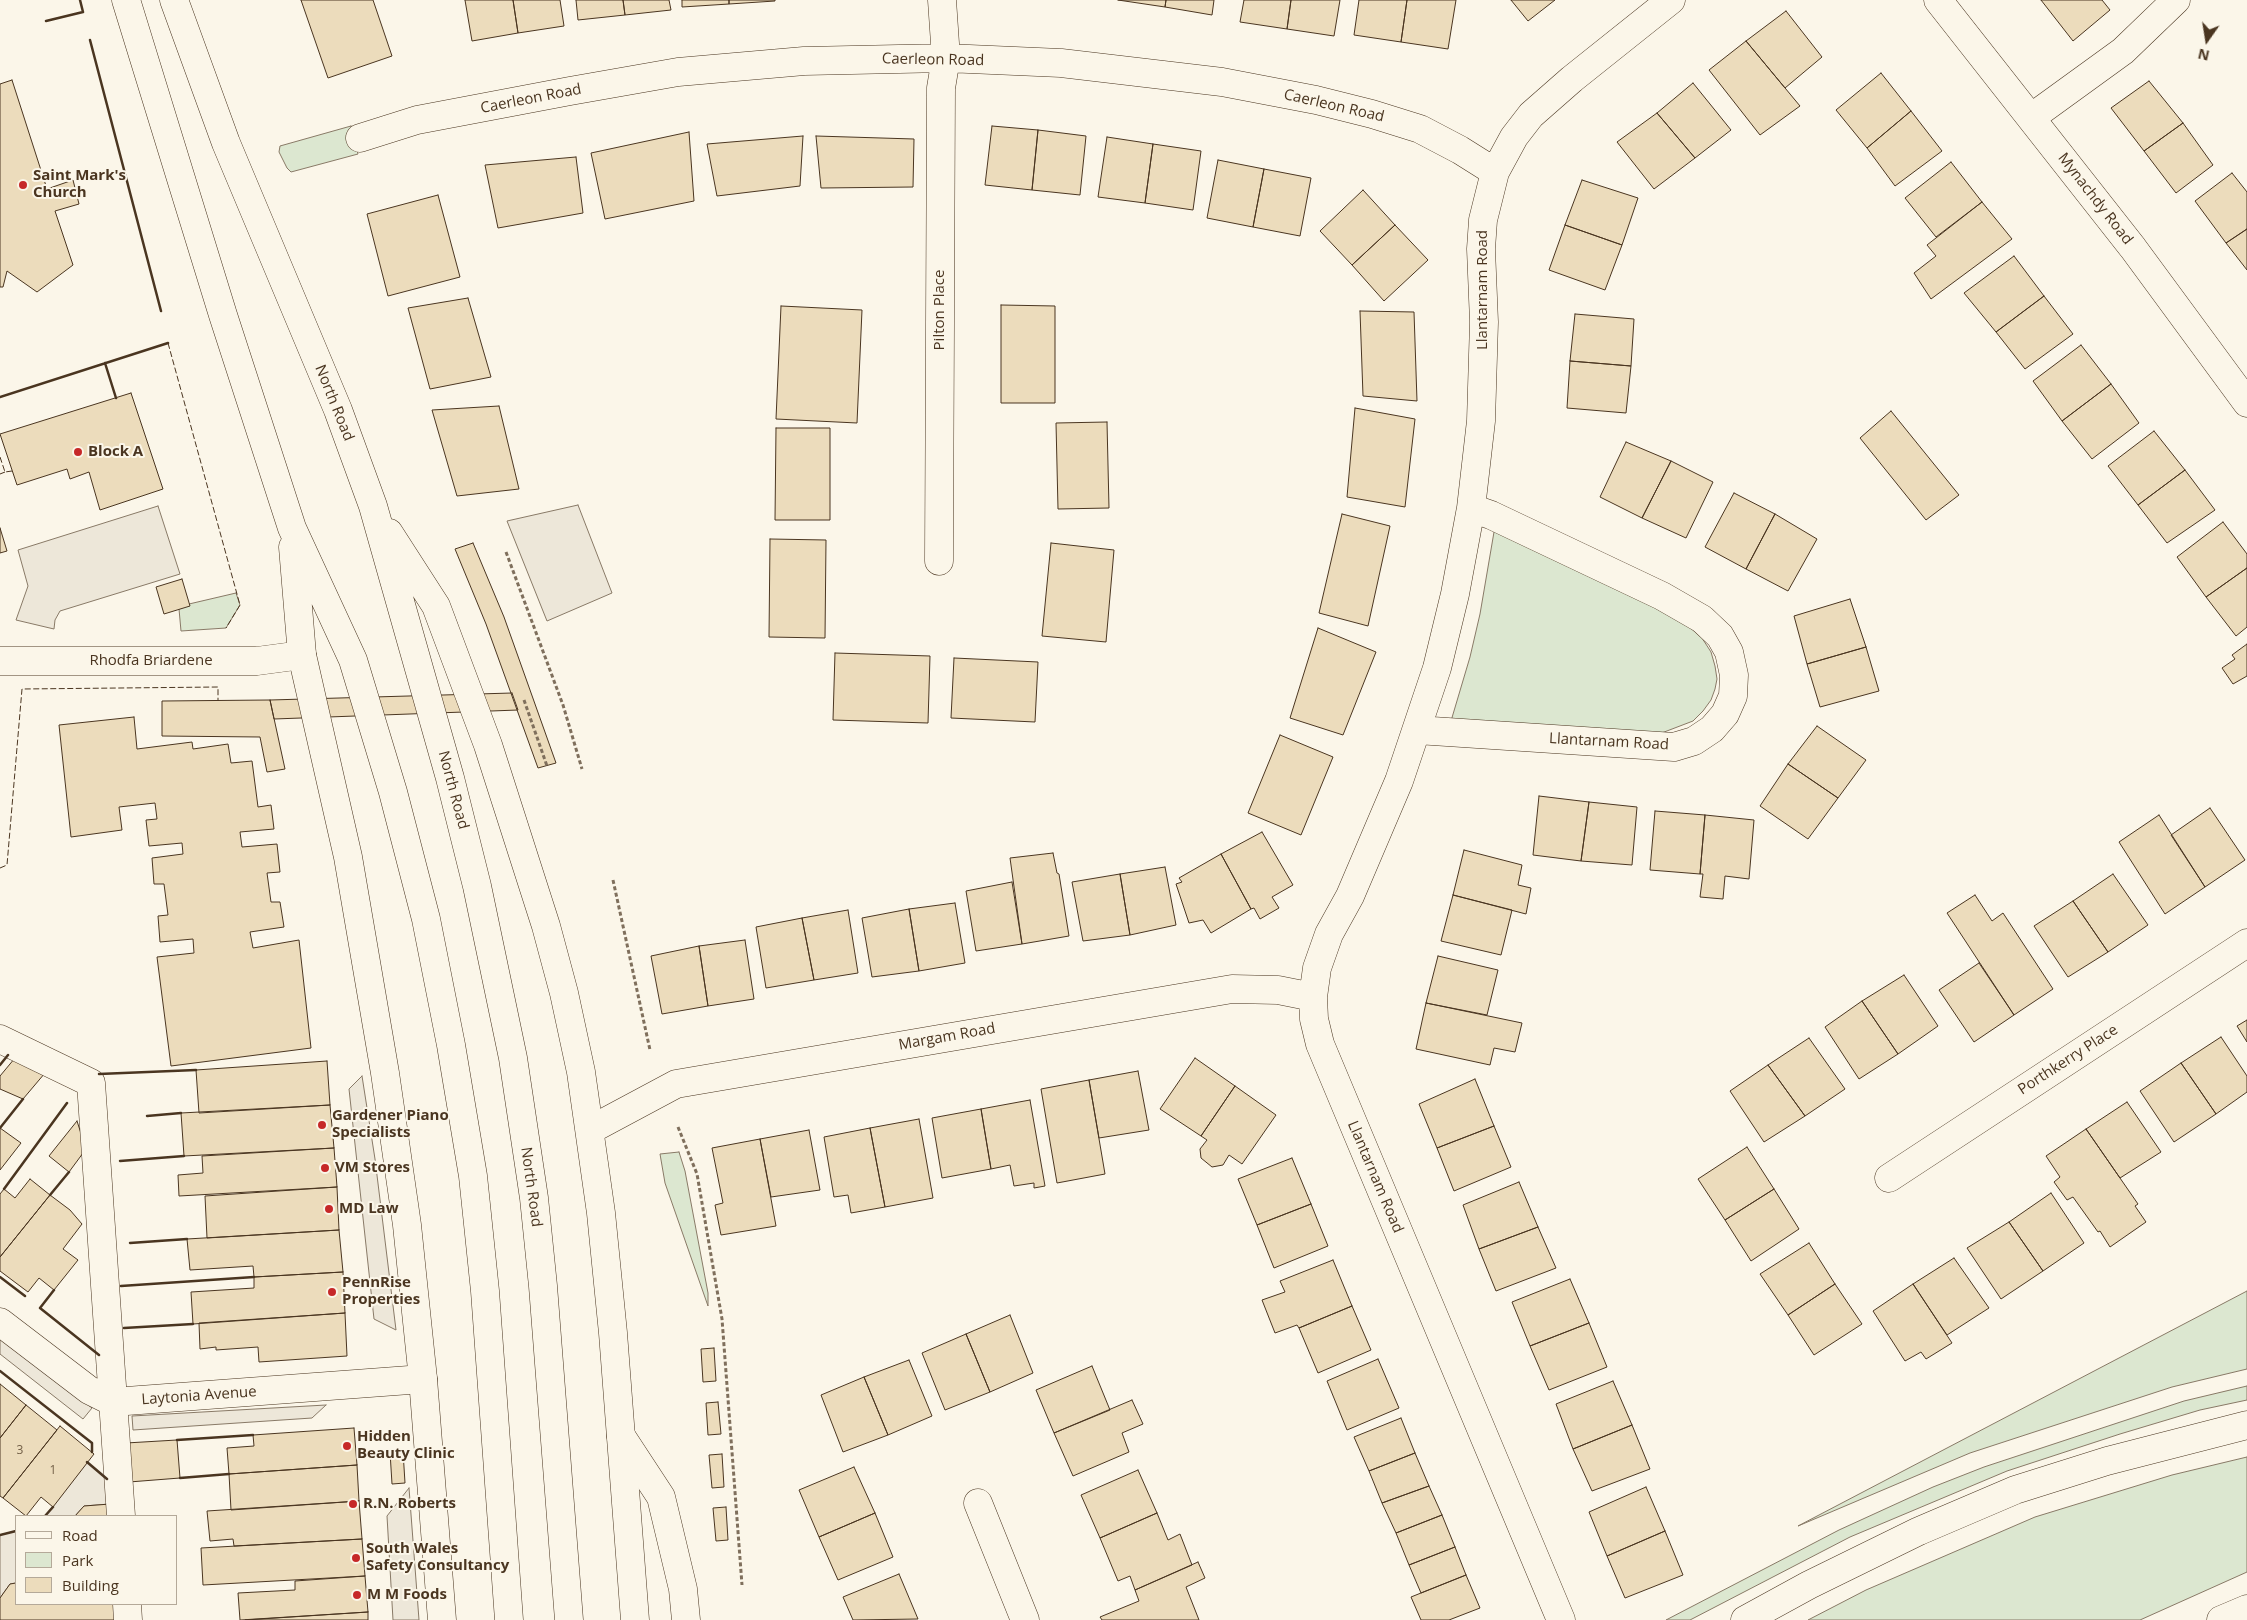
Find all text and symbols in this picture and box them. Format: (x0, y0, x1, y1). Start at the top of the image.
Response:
north arrow (2182, 15, 2232, 65)
text: N (2196, 45, 2211, 66)
street label: Caerleon Road (882, 50, 984, 70)
street label: Caerleon Road (479, 80, 583, 118)
street label: Caerleon Road (1282, 86, 1386, 126)
street label: Mynachdy Road (2054, 150, 2136, 248)
place label: Saint Mark's Church (33, 167, 126, 202)
marker: Saint Mark's Church (17, 179, 29, 191)
street label: Llantarnam Road (1474, 230, 1492, 350)
street label: Pilton Place (931, 270, 949, 350)
street label: North Road (311, 362, 357, 444)
place label: Block A (88, 443, 143, 461)
marker: Block A (72, 446, 84, 458)
street label: Rhodfa Briardene (89, 652, 213, 670)
street label: Llantarnam Road (1549, 730, 1669, 754)
street label: North Road (434, 749, 472, 831)
street label: Margam Road (897, 1020, 997, 1054)
street label: Porthkerry Place (2015, 1021, 2121, 1099)
place label: Gardener Piano Specialists (332, 1107, 449, 1142)
street label: Llantarnam Road (1343, 1118, 1407, 1236)
marker: Gardener Piano Specialists (316, 1119, 328, 1131)
street label: North Road (516, 1146, 546, 1228)
place label: VM Stores (335, 1159, 410, 1177)
marker: VM Stores (319, 1162, 331, 1174)
place label: MD Law (339, 1200, 399, 1218)
marker: MD Law (323, 1203, 335, 1215)
place label: PennRise Properties (342, 1274, 420, 1309)
marker: PennRise Properties (326, 1286, 338, 1298)
street label: Laytonia Avenue (141, 1383, 257, 1409)
place label: Hidden Beauty Clinic (357, 1428, 455, 1463)
marker: Hidden Beauty Clinic (341, 1440, 353, 1452)
house number: 3 (17, 1444, 23, 1458)
house number: 1 (50, 1464, 56, 1478)
place label: R.N. Roberts (363, 1495, 456, 1513)
marker: R.N. Roberts (347, 1498, 359, 1510)
legend (15, 1515, 178, 1605)
text: Road (62, 1525, 98, 1545)
place label: South Wales Safety Consultancy (366, 1540, 509, 1575)
text: Park (62, 1550, 93, 1570)
marker: South Wales Safety Consultancy (350, 1552, 362, 1564)
text: Building (62, 1575, 119, 1595)
place label: M M Foods (367, 1586, 447, 1604)
marker: M M Foods (351, 1589, 363, 1601)

